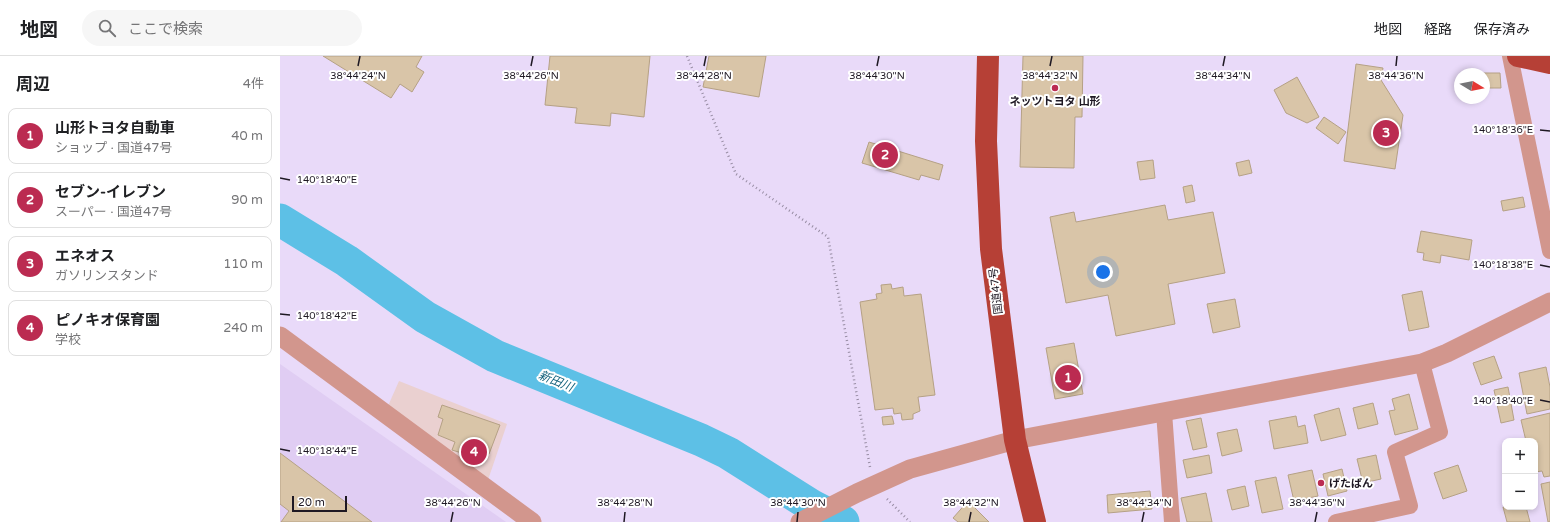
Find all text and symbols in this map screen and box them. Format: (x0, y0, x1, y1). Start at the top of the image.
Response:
search box (82, 10, 362, 46)
icon: search (96, 17, 118, 39)
text: 地図 (20, 19, 58, 41)
text: ここで検索 (128, 20, 203, 38)
text: 地図 (1374, 21, 1402, 38)
text: 経路 (1424, 21, 1452, 38)
text: 保存済み (1474, 21, 1530, 38)
north arrow (1454, 68, 1490, 104)
text: 38°44'24"N (330, 70, 386, 82)
text: 38°44'26"N (503, 70, 559, 82)
text: 38°44'28"N (676, 70, 732, 82)
text: 38°44'30"N (849, 70, 905, 82)
text: 38°44'32"N (1022, 70, 1078, 82)
text: 38°44'34"N (1195, 70, 1251, 82)
text: 38°44'36"N (1368, 70, 1424, 82)
text: 周辺 (16, 74, 50, 95)
text: 4件 (243, 76, 264, 92)
marker: ネッツトヨタ 山形 (1050, 83, 1060, 93)
place label: ネッツトヨタ 山形 (1010, 95, 1100, 108)
pin: 3 (1373, 118, 1399, 148)
text: 山形トヨタ自動車 (55, 119, 175, 137)
text: 140°18'36"E (1473, 124, 1533, 136)
text: 1 (26, 128, 34, 144)
text: 40 m (231, 128, 263, 144)
text: ショップ · 国道47号 (55, 140, 172, 156)
pin: 2 (872, 140, 898, 170)
text: 140°18'40"E (297, 174, 357, 186)
text: セブン-イレブン (55, 183, 166, 201)
text: 2 (26, 192, 34, 208)
text: 90 m (231, 192, 263, 208)
text: スーパー · 国道47号 (55, 204, 172, 220)
text: エネオス (55, 247, 115, 265)
text: 3 (26, 256, 34, 272)
text: 110 m (223, 256, 263, 272)
text: 140°18'38"E (1473, 259, 1533, 271)
your location (1093, 262, 1113, 282)
street label: 国道47号 (987, 267, 1005, 315)
text: ガソリンスタンド (55, 268, 159, 284)
text: 140°18'42"E (297, 310, 357, 322)
text: ピノキオ保育園 (55, 311, 160, 329)
text: 4 (26, 320, 34, 336)
text: 240 m (223, 320, 263, 336)
text: 学校 (55, 332, 81, 348)
pin: 1 (1055, 363, 1081, 393)
water label: 新田川 (537, 368, 577, 395)
text: 140°18'40"E (1473, 395, 1533, 407)
pin: 4 (461, 437, 487, 467)
map controls (1502, 438, 1538, 510)
button: + (1502, 438, 1538, 474)
text: 140°18'44"E (297, 445, 357, 457)
button: − (1502, 474, 1538, 510)
place label: げたぱん (1329, 477, 1373, 490)
marker: げたぱん (1316, 478, 1326, 488)
scale bar (292, 494, 347, 513)
text: 20 m (298, 496, 325, 509)
text: 38°44'26"N (425, 497, 481, 509)
text: 38°44'28"N (597, 497, 653, 509)
text: 38°44'30"N (770, 497, 826, 509)
text: 38°44'32"N (943, 497, 999, 509)
text: 38°44'34"N (1116, 497, 1172, 509)
text: 38°44'36"N (1289, 497, 1345, 509)

